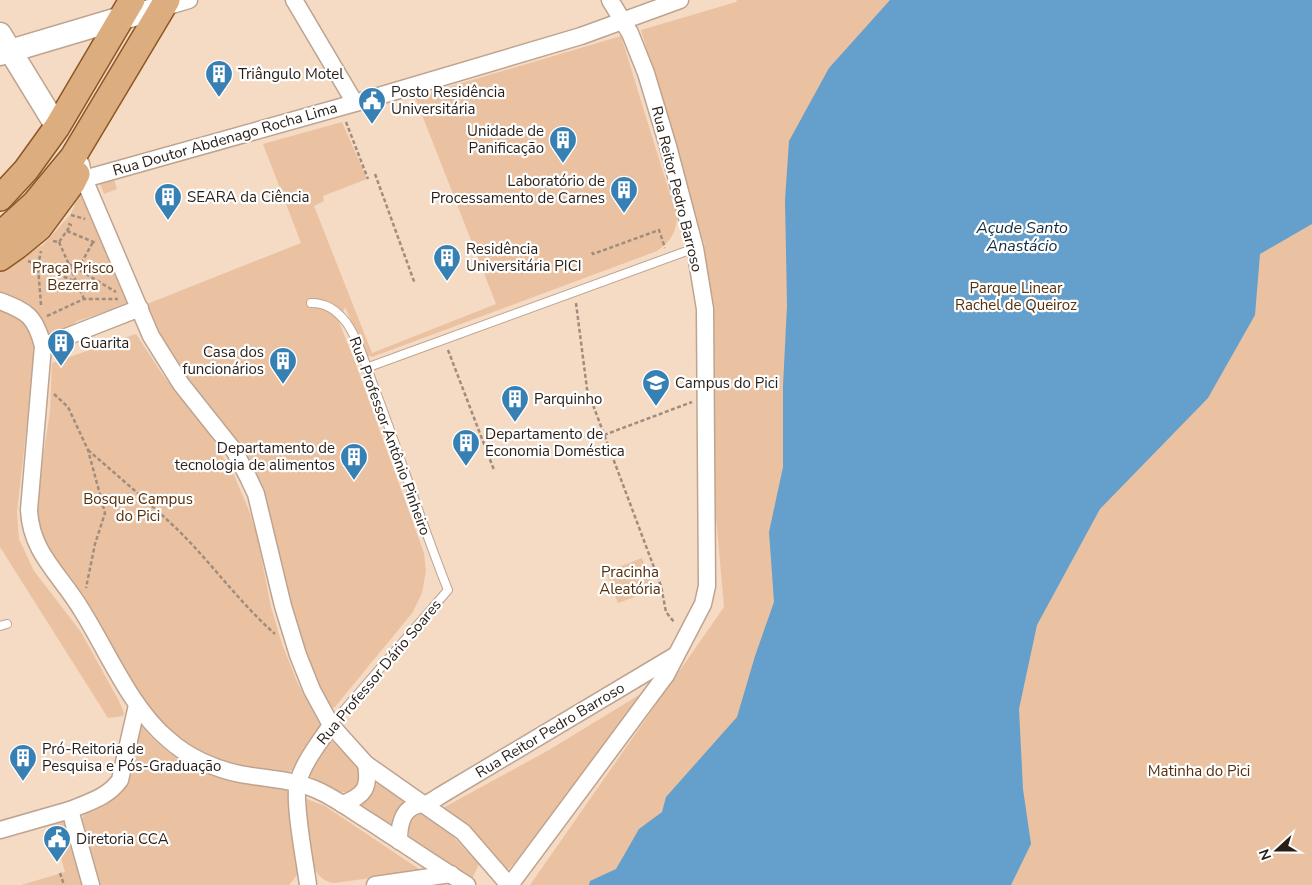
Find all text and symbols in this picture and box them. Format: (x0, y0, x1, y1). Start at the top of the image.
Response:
building icon: Triângulo Motel (204, 59, 234, 98)
place label: Triângulo Motel (238, 64, 344, 84)
place label: Posto Residência Universitária (391, 82, 505, 119)
public building icon: Posto Residência Universitária (357, 86, 387, 125)
street label: Rua Doutor Abdenago Rocha Lima (110, 97, 340, 181)
street label: Rua Reitor Pedro Barroso (647, 104, 707, 274)
place label: Unidade de Panificação (467, 121, 544, 158)
building icon: Unidade de Panificação (548, 125, 578, 164)
place label: Laboratório de Processamento de Carnes (431, 171, 605, 208)
building icon: Laboratório de Processamento de Carnes (609, 175, 639, 214)
building icon: SEARA da Ciência (153, 182, 183, 221)
place label: SEARA da Ciência (187, 187, 309, 207)
water label: Açude Santo Anastácio (975, 217, 1068, 257)
place label: Residência Universitária PICI (466, 239, 582, 276)
building icon: Residência Universitária PICI (432, 243, 462, 282)
park label: Praça Prisco Bezerra (32, 258, 114, 295)
park label: Parque Linear Rachel de Queiroz (955, 278, 1077, 315)
building icon: Guarita (46, 328, 76, 367)
place label: Guarita (80, 333, 129, 353)
street label: Rua Professor Antônio Pinheiro (345, 334, 435, 538)
place label: Casa dos funcionários (182, 342, 264, 379)
building icon: Casa dos funcionários (268, 346, 298, 385)
school or university icon: Campus do Pici (641, 368, 671, 407)
place label: Campus do Pici (675, 373, 778, 393)
building icon: Parquinho (500, 384, 530, 423)
place label: Parquinho (534, 389, 602, 409)
place label: Departamento de Economia Doméstica (485, 424, 625, 461)
building icon: Departamento de Economia Doméstica (451, 428, 481, 467)
place label: Departamento de tecnologia de alimentos (175, 438, 335, 475)
building icon: Departamento de tecnologia de alimentos (339, 442, 369, 481)
park label: Bosque Campus do Pici (83, 489, 193, 526)
park label: Pracinha Aleatória (599, 562, 661, 599)
street label: Rua Professor Dário Soares (312, 595, 446, 749)
street label: Rua Reitor Pedro Barroso (472, 678, 628, 782)
place label: Pró-Reitoria de Pesquisa e Pós-Graduação (42, 739, 221, 776)
building icon: Pró-Reitoria de Pesquisa e Pós-Graduação (8, 743, 38, 782)
park label: Matinha do Pici (1148, 761, 1250, 781)
public building icon: Diretoria CCA (42, 824, 72, 863)
north arrow (1252, 825, 1302, 875)
place label: Diretoria CCA (76, 829, 169, 849)
text: N (1255, 846, 1276, 863)

